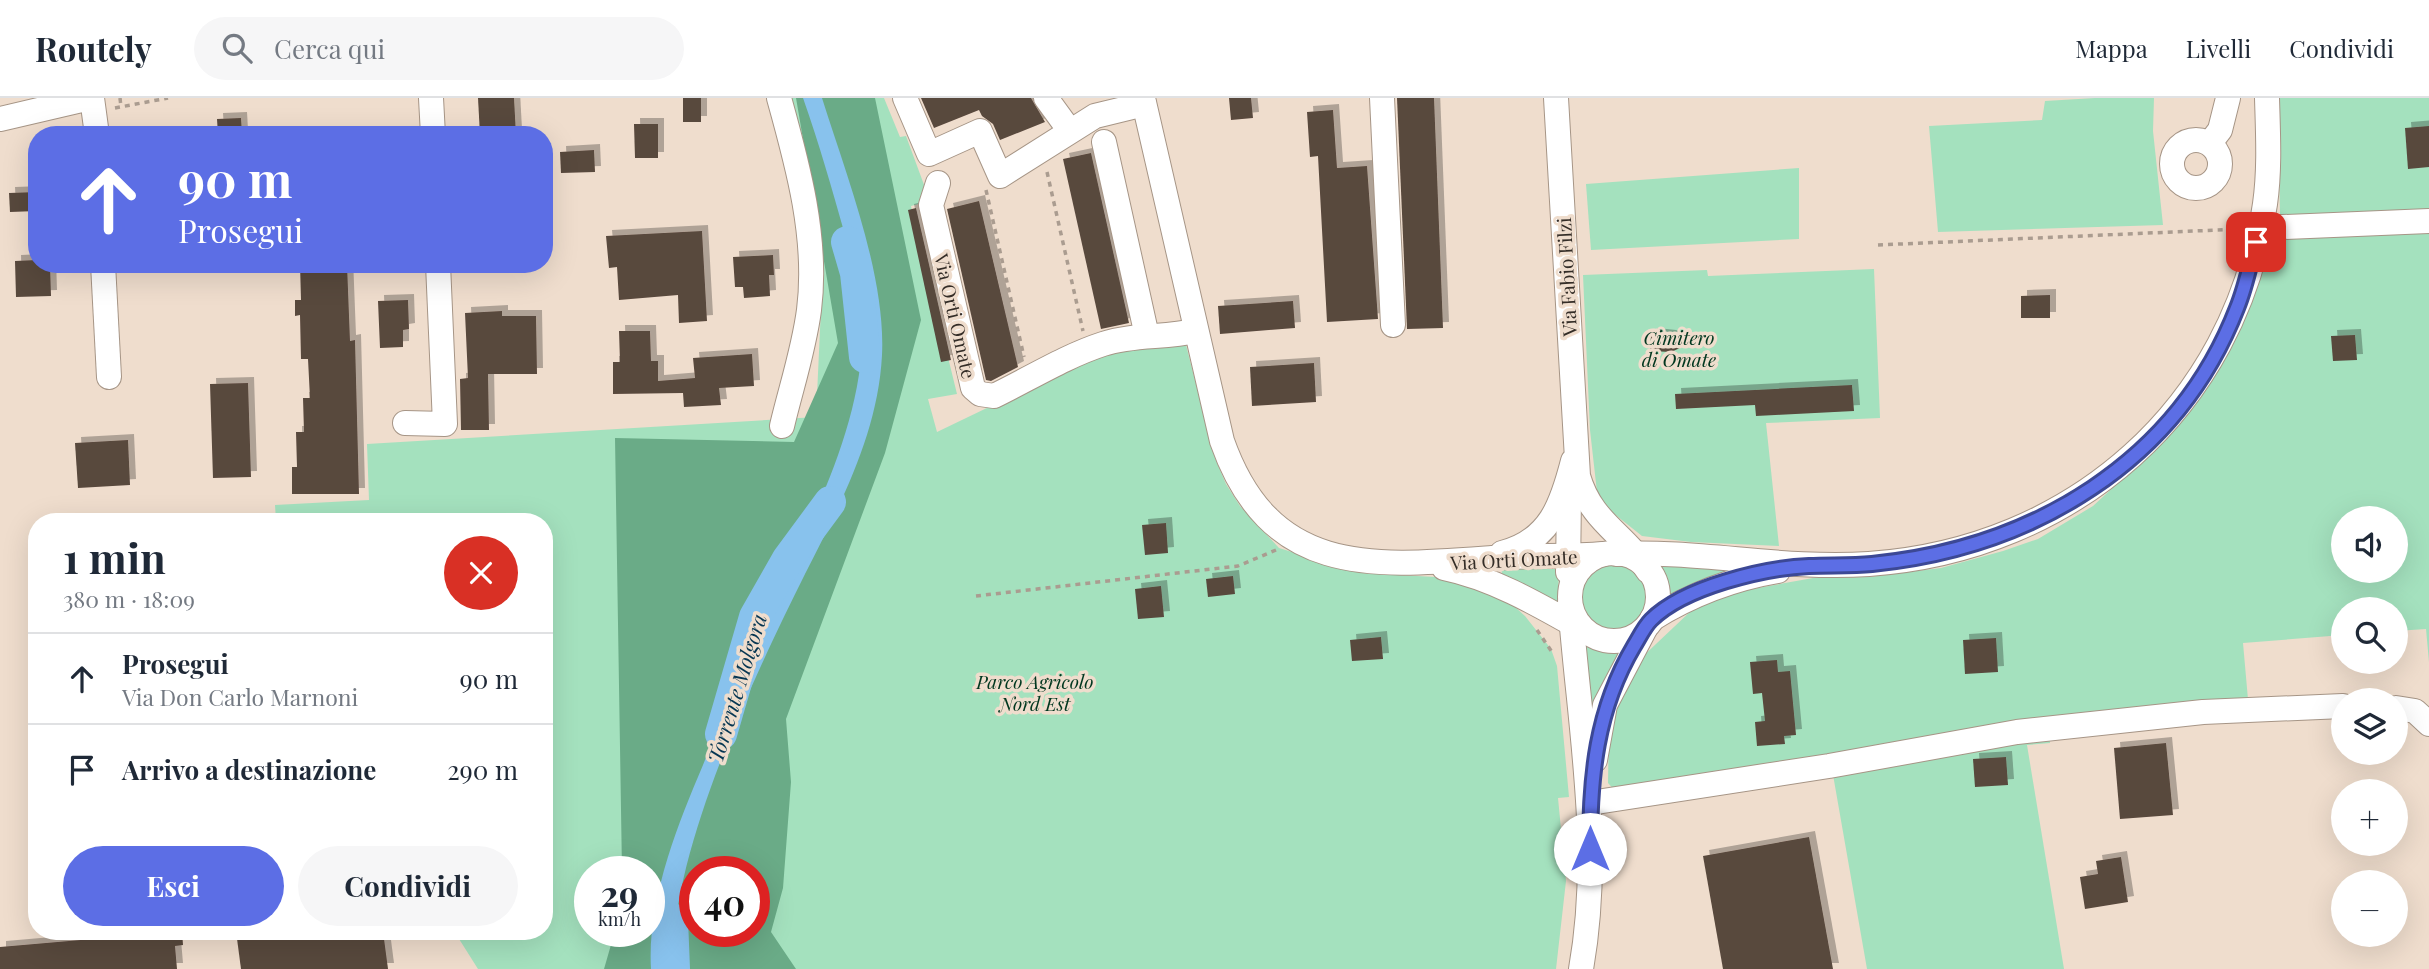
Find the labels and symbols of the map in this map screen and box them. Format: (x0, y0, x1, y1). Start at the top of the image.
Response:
pin (2226, 212, 2286, 272)
street label: Via Fabio Filzi (1550, 217, 1582, 338)
street label: Via Orti Omate (929, 250, 983, 381)
park label: Cimitero di Omate (1642, 324, 1716, 372)
street label: Via Orti Omate (1449, 543, 1578, 575)
water label: Torrente Molgora (700, 610, 772, 766)
park label: Parco Agricolo Nord Est (975, 668, 1094, 716)
position arrow (1553, 812, 1627, 886)
speed limit sign: 40 (679, 856, 770, 947)

